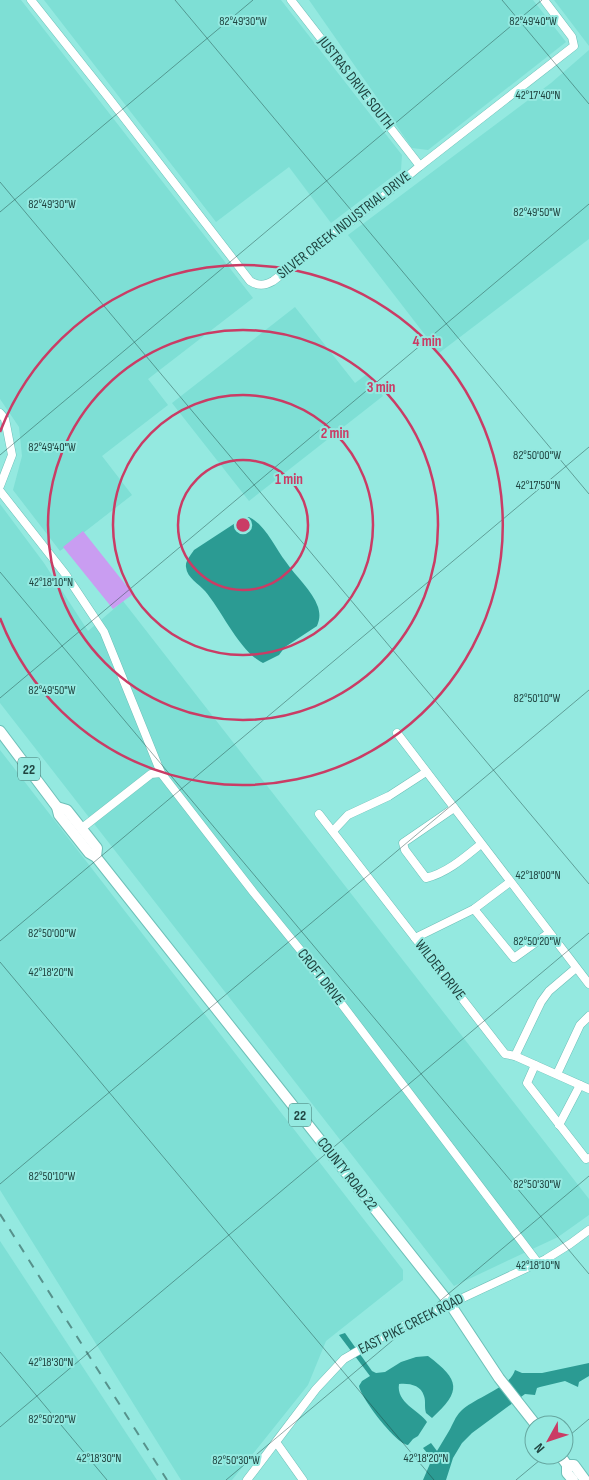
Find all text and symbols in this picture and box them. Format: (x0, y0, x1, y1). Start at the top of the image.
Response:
text: 82°49'30"W (219, 14, 267, 29)
text: 82°49'40"W (509, 14, 557, 29)
street label: JUSTRAS DRIVE SOUTH (313, 32, 398, 133)
text: 42°17'40"N (516, 88, 560, 103)
street label: SILVER CREEK INDUSTRIAL DRIVE (273, 167, 415, 283)
text: 82°49'30"W (28, 197, 76, 212)
text: 82°49'50"W (513, 205, 561, 220)
text: 4 min (413, 332, 441, 351)
text: 3 min (367, 378, 395, 397)
text: 2 min (321, 424, 349, 443)
text: 82°49'40"W (28, 440, 76, 455)
text: 82°50'00"W (513, 448, 561, 463)
text: 1 min (275, 470, 303, 489)
text: 42°17'50"N (516, 478, 560, 493)
centre of rings (234, 516, 252, 534)
text: 42°18'10"N (29, 575, 73, 590)
text: 82°49'50"W (28, 683, 76, 698)
text: 82°50'10"W (514, 691, 561, 706)
road number: 22 (18, 758, 40, 781)
text: 42°18'00"N (515, 868, 561, 883)
text: 82°50'00"W (28, 926, 76, 941)
text: 82°50'20"W (513, 934, 561, 949)
street label: WILDER DRIVE (411, 936, 469, 1004)
street label: CROFT DRIVE (293, 945, 349, 1009)
text: 42°18'20"N (29, 965, 73, 980)
road number: 22 (289, 1104, 311, 1126)
street label: COUNTY ROAD 22 (313, 1134, 381, 1214)
text: 82°50'10"W (29, 1169, 76, 1184)
text: 82°50'30"W (513, 1177, 561, 1192)
text: 42°18'10"N (516, 1258, 560, 1273)
street label: EAST PIKE CREEK ROAD (355, 1289, 467, 1359)
text: 42°18'30"N (29, 1355, 73, 1370)
text: 82°50'20"W (28, 1412, 76, 1427)
north arrow (524, 1415, 574, 1465)
text: N (531, 1440, 548, 1456)
text: 42°18'30"N (77, 1451, 121, 1466)
text: 42°18'20"N (404, 1451, 448, 1466)
text: 82°50'30"W (212, 1453, 260, 1468)

